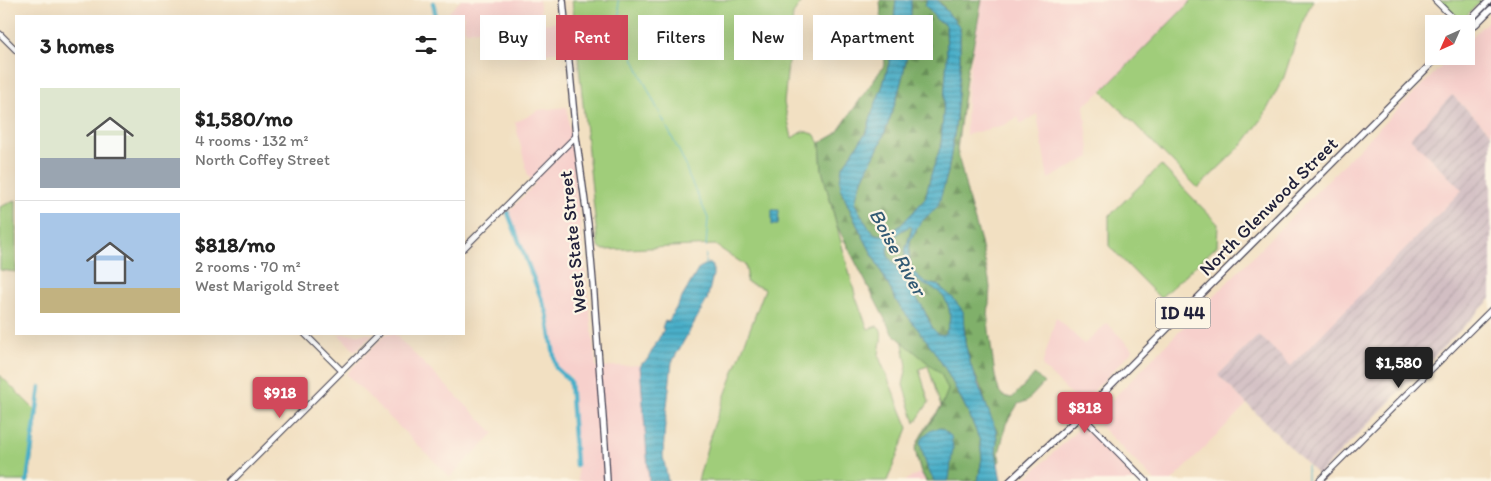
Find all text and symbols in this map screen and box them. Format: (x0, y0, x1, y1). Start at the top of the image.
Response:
chip: Buy (480, 15, 546, 60)
chip: Rent (556, 15, 628, 60)
chip: Filters (638, 15, 724, 60)
chip: New (734, 15, 803, 60)
chip: Apartment (813, 15, 933, 60)
north arrow (1425, 15, 1475, 65)
map controls (1425, 15, 1475, 65)
icon: filters (412, 31, 440, 59)
text: 3 homes (40, 33, 115, 58)
text: $1,580/mo (195, 106, 293, 131)
icon: home (80, 108, 140, 168)
text: 4 rooms · 132 m² (195, 131, 309, 150)
street label: North Glenwood Street (1194, 132, 1343, 281)
text: North Coffey Street (195, 150, 330, 169)
street label: West State Street (554, 170, 591, 314)
water label: Boise River (864, 204, 933, 301)
text: $818/mo (195, 232, 276, 257)
icon: home (80, 233, 140, 293)
text: 2 rooms · 70 m² (195, 257, 301, 276)
text: West Marigold Street (195, 276, 339, 295)
road number: ID 44 (1156, 298, 1210, 328)
pin: $1,580 (1358, 346, 1440, 389)
text: $1,580 (1376, 353, 1422, 372)
pin: $918 (250, 376, 310, 419)
text: $918 (264, 383, 296, 402)
pin: $818 (1055, 392, 1115, 434)
text: $818 (1068, 398, 1102, 417)

